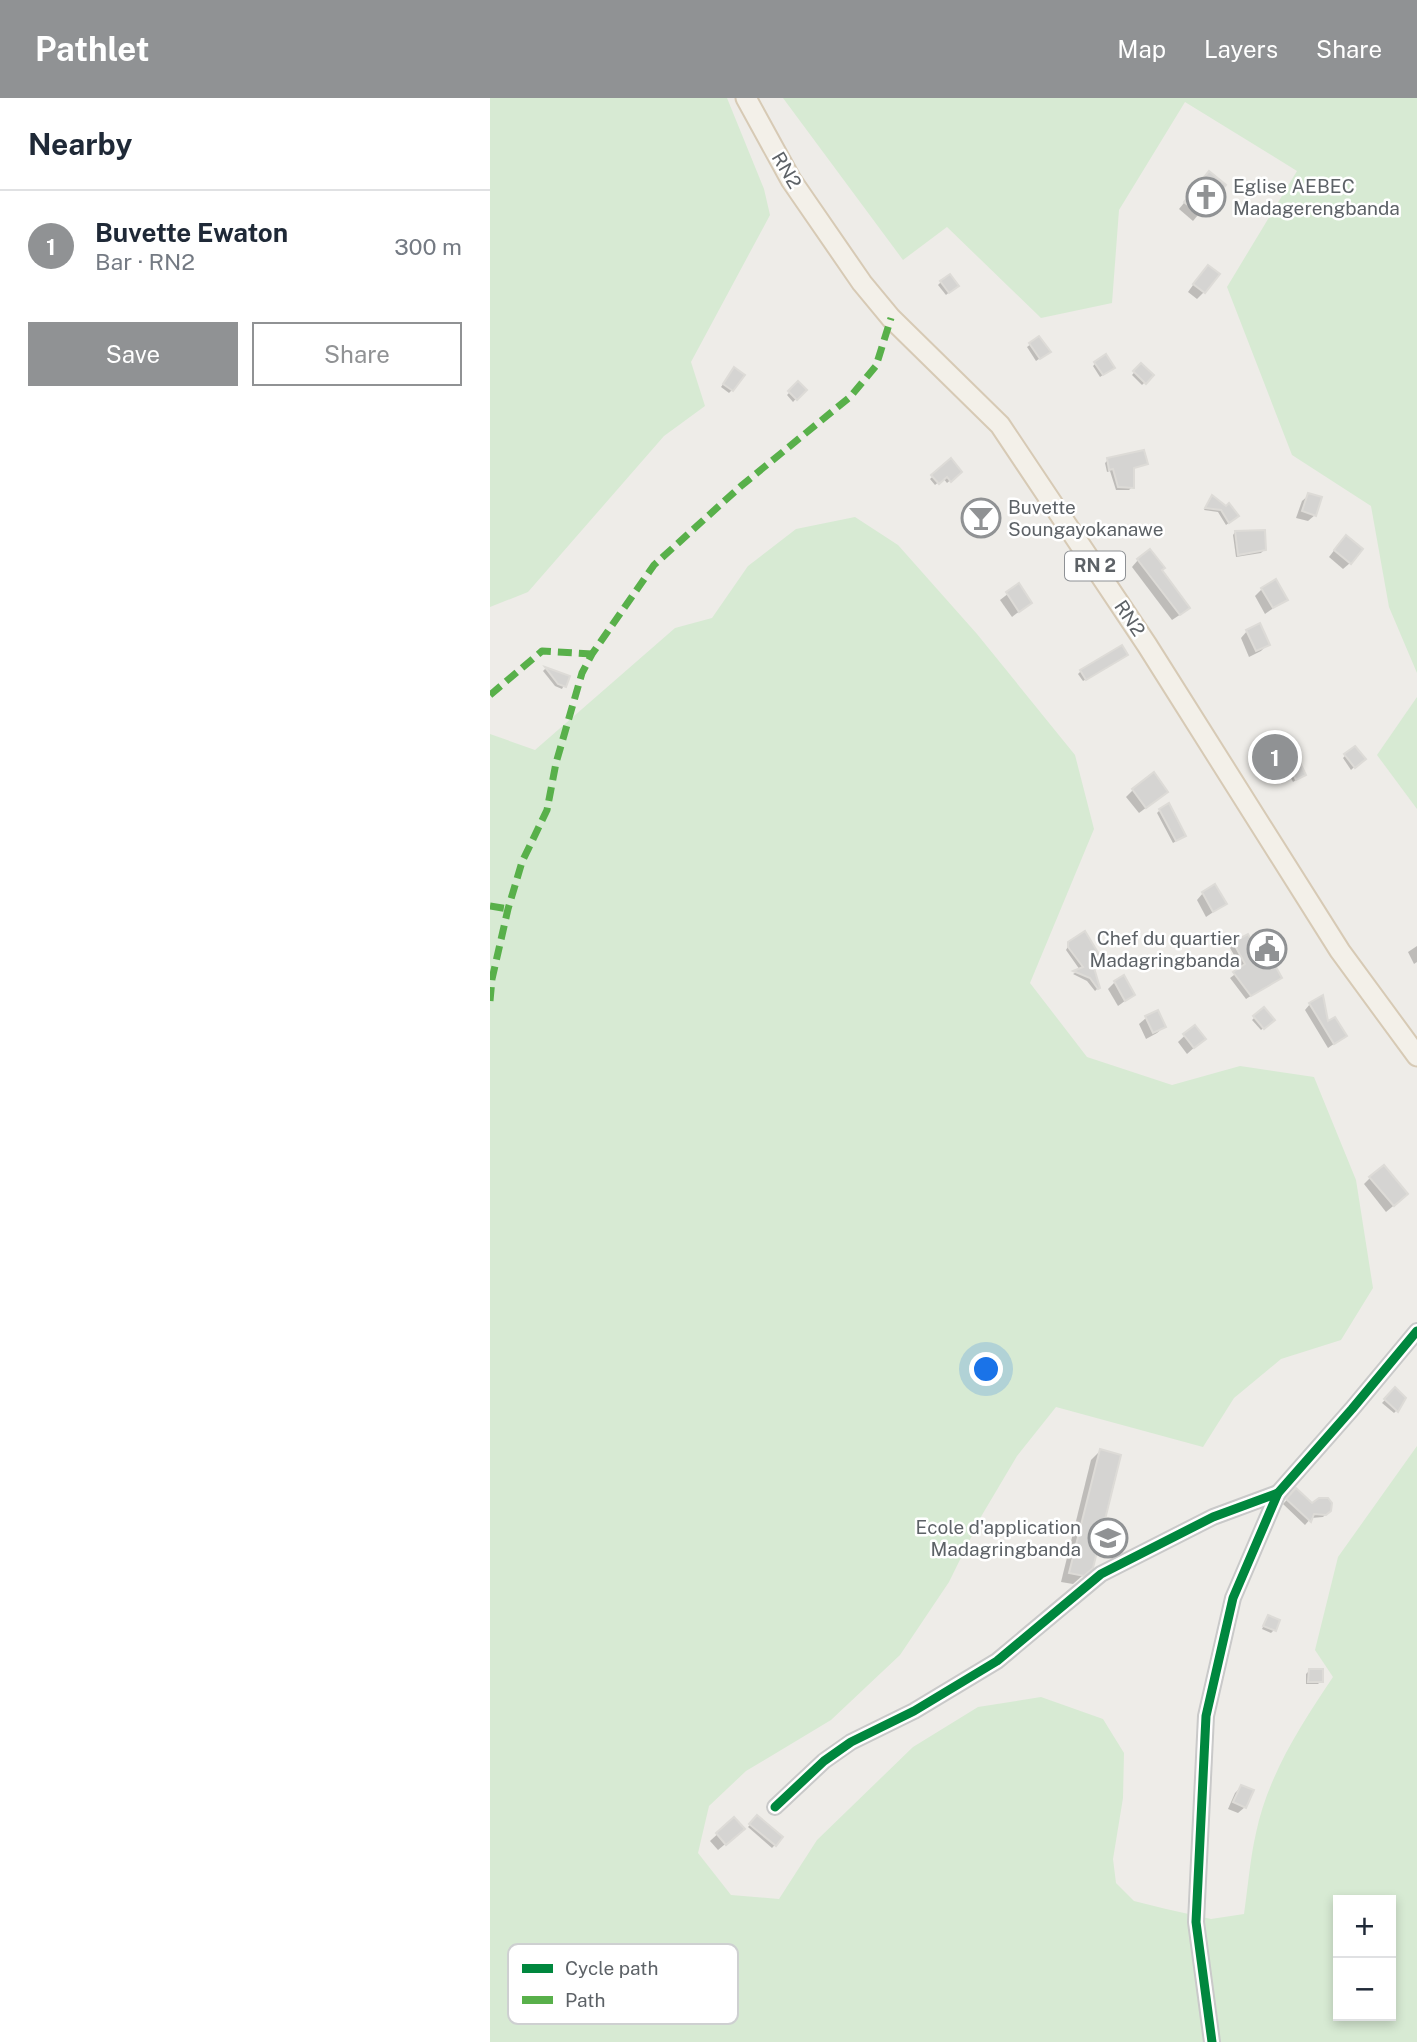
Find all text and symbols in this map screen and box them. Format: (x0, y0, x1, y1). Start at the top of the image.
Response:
text: Pathlet (35, 30, 150, 68)
text: Map (1117, 35, 1166, 63)
text: Layers (1204, 35, 1278, 63)
text: Share (1316, 35, 1382, 63)
text: Nearby (28, 126, 132, 162)
street label: RN2 (768, 148, 806, 192)
place label: Eglise AEBEC Madagerengbanda (1233, 175, 1400, 219)
church icon: Eglise AEBEC Madagerengbanda (1185, 176, 1227, 218)
text: Buvette Ewaton (95, 217, 288, 248)
text: 1 (46, 233, 56, 260)
text: 300 m (394, 233, 462, 260)
text: Bar · RN2 (95, 248, 195, 275)
button: Save (28, 322, 238, 386)
button: Share (252, 322, 462, 386)
place label: Buvette Soungayokanawe (1008, 496, 1163, 540)
bar icon: Buvette Soungayokanawe (960, 497, 1002, 539)
road number: RN 2 (1065, 552, 1125, 580)
street label: RN2 (1110, 596, 1150, 640)
pin: 1 (1252, 731, 1298, 783)
place label: Chef du quartier Madagringbanda (1089, 927, 1240, 971)
public building icon: Chef du quartier Madagringbanda (1246, 928, 1288, 970)
your location (969, 1352, 1003, 1386)
place label: Ecole d'application Madagringbanda (916, 1516, 1081, 1560)
school or university icon: Ecole d'application Madagringbanda (1087, 1517, 1129, 1559)
map controls (1333, 1895, 1396, 2021)
button: + (1333, 1895, 1396, 1958)
legend (508, 1944, 738, 2024)
text: Cycle path (565, 1957, 658, 1979)
button: − (1333, 1958, 1396, 2021)
text: Path (565, 1989, 605, 2011)

